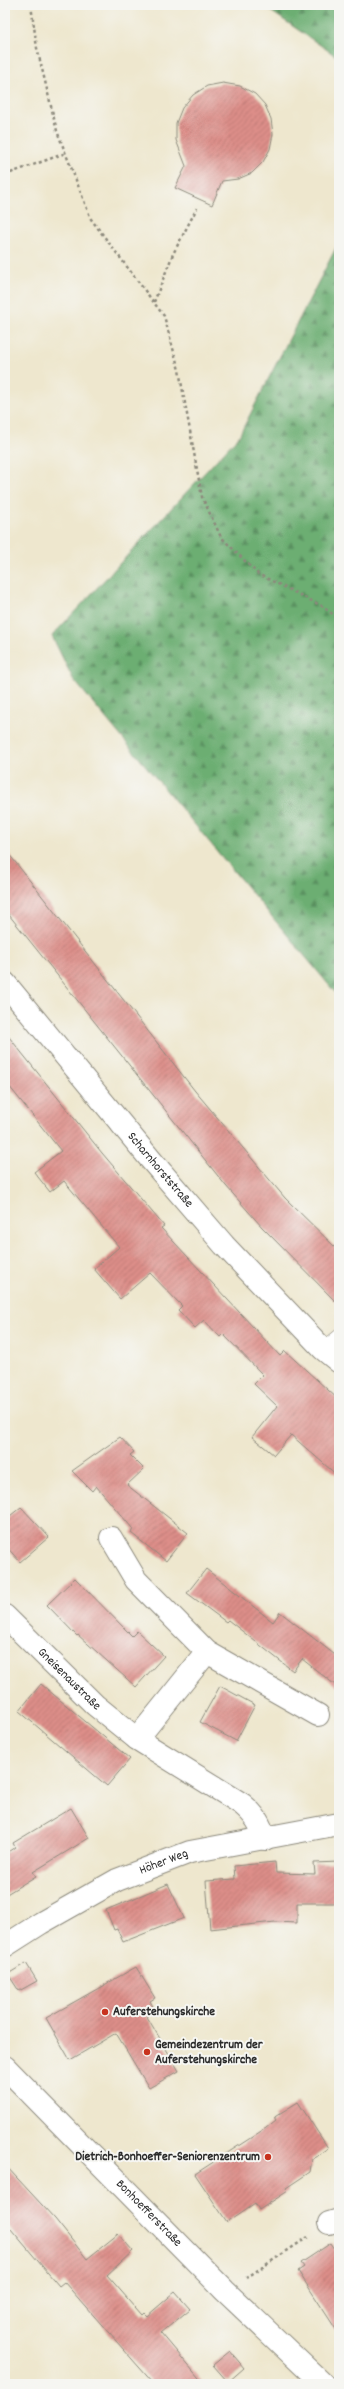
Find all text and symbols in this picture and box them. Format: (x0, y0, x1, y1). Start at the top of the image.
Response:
street label: Scharnhorststraße (122, 1128, 198, 1212)
street label: Gneisenaustraße (33, 1643, 105, 1716)
street label: Höher Weg (136, 1844, 191, 1880)
place label: Auferstehungskirche (113, 2003, 215, 2022)
marker: Auferstehungskirche (100, 2007, 110, 2017)
place label: Gemeindezentrum der Auferstehungskirche (155, 2036, 264, 2070)
marker: Gemeindezentrum der Auferstehungskirche (142, 2047, 152, 2057)
place label: Dietrich-Bonhoeffer-Seniorenzentrum (75, 2148, 260, 2167)
marker: Dietrich-Bonhoeffer-Seniorenzentrum (263, 2152, 273, 2162)
street label: Bonhoefferstraße (111, 2175, 186, 2252)

